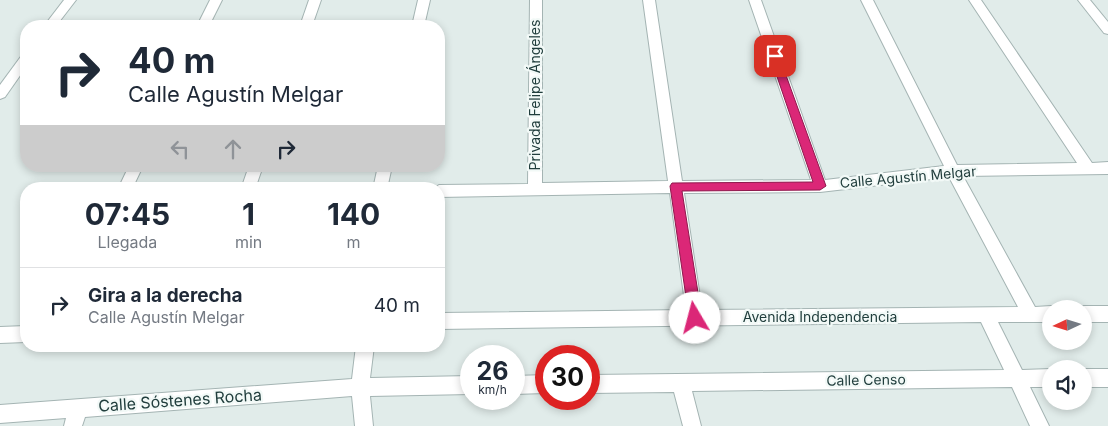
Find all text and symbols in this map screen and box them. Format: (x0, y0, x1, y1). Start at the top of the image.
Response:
street label: Privada Felipe Ángeles (526, 20, 543, 170)
pin (754, 35, 796, 77)
text: 40 m (128, 39, 216, 81)
icon: right (45, 40, 110, 105)
icon: arrive (761, 42, 789, 70)
text: Calle Agustín Melgar (128, 81, 343, 107)
icon: left (166, 135, 194, 163)
icon: ahead (219, 135, 247, 163)
icon: right (272, 135, 300, 163)
street label: Calle Agustín Melgar (839, 162, 977, 191)
text: 07:45 (85, 196, 170, 232)
text: 1 (242, 196, 255, 232)
text: 140 (327, 196, 380, 232)
text: Llegada (98, 232, 157, 252)
text: min (235, 232, 262, 252)
text: m (347, 232, 361, 252)
text: Gira a la derecha (88, 284, 243, 307)
icon: right (45, 291, 73, 319)
position arrow (668, 291, 720, 343)
text: 40 m (374, 294, 420, 317)
north arrow (1042, 300, 1092, 350)
map controls (1042, 300, 1092, 410)
text: Calle Agustín Melgar (88, 307, 245, 327)
street label: Avenida Independencia (743, 308, 897, 325)
speed limit sign: 30 (535, 345, 600, 410)
text: 26 (477, 356, 508, 386)
button: sound (1042, 360, 1092, 410)
street label: Calle Censo (826, 370, 906, 389)
text: km/h (478, 382, 507, 397)
street label: Calle Sóstenes Rocha (98, 384, 262, 416)

